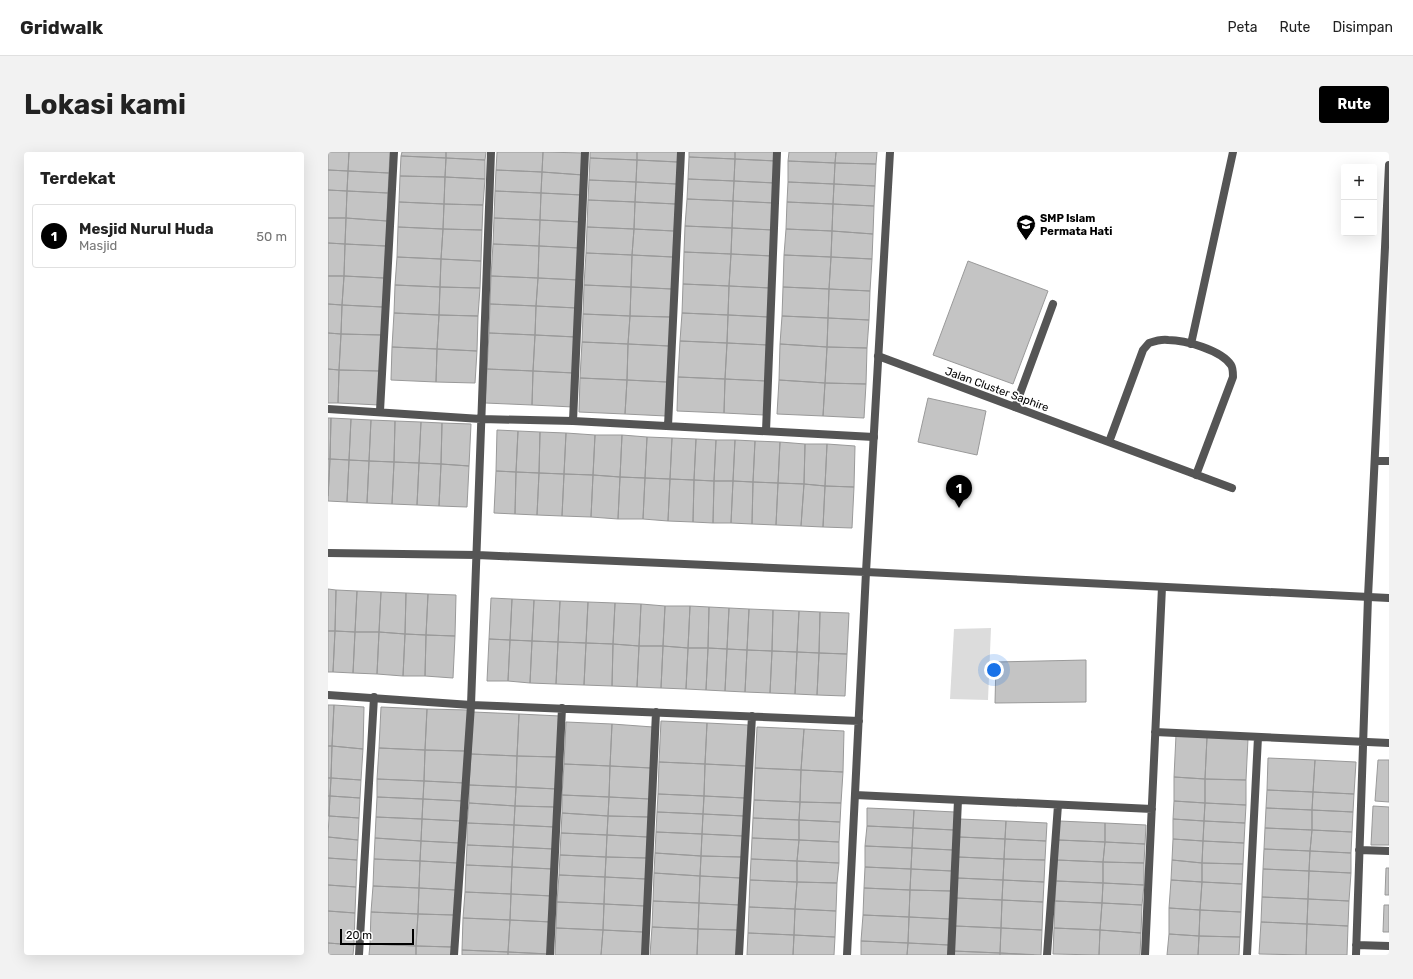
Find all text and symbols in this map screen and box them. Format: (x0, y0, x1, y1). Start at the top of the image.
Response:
text: Gridwalk (20, 16, 103, 39)
text: Peta (1228, 19, 1258, 36)
text: Rute (1280, 19, 1310, 36)
text: Disimpan (1332, 19, 1393, 36)
button: Rute (1319, 86, 1389, 123)
text: Lokasi kami (24, 88, 186, 121)
map controls (1341, 164, 1377, 236)
button: + (1341, 164, 1377, 200)
text: Terdekat (40, 168, 115, 188)
button: − (1341, 200, 1377, 236)
place label: SMP Islam Permata Hati (1040, 212, 1112, 238)
school or university icon: SMP Islam Permata Hati (1015, 213, 1037, 241)
text: Mesjid Nurul Huda (79, 220, 214, 238)
text: 1 (51, 229, 57, 244)
text: 50 m (256, 229, 287, 244)
text: Masjid (79, 238, 117, 253)
street label: Jalan Cluster Saphire (943, 365, 1050, 414)
pin: 1 (946, 475, 972, 508)
your location (984, 660, 1004, 680)
scale bar (340, 927, 414, 946)
text: 20 m (346, 929, 372, 942)

